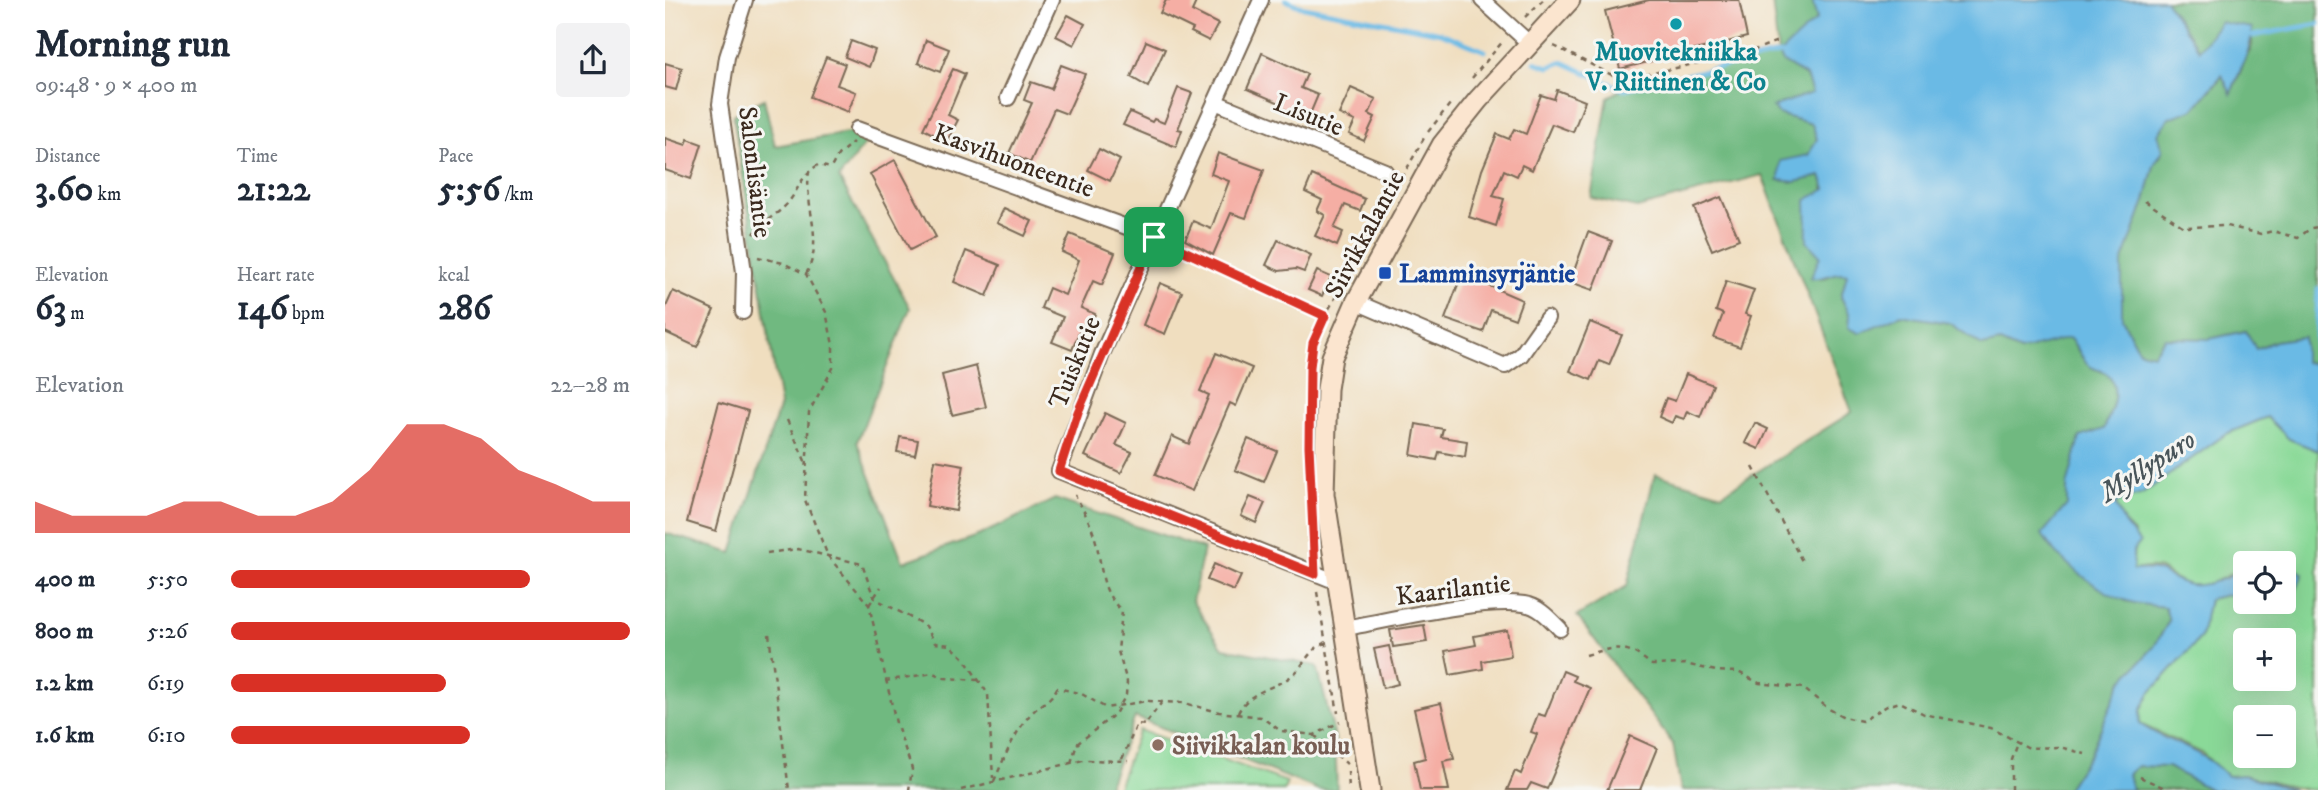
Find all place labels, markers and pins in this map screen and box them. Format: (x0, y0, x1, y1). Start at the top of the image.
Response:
marker: Muovitekniikka V. Riittinen & Co (1668, 16, 1684, 32)
place label: Muovitekniikka V. Riittinen & Co (1585, 36, 1766, 99)
pin (1124, 207, 1184, 267)
place label: Lamminsyrjäntie (1399, 258, 1576, 291)
marker: Lamminsyrjäntie (1377, 265, 1393, 281)
place label: Siivikkalan koulu (1172, 730, 1351, 763)
marker: Siivikkalan koulu (1150, 737, 1166, 753)

